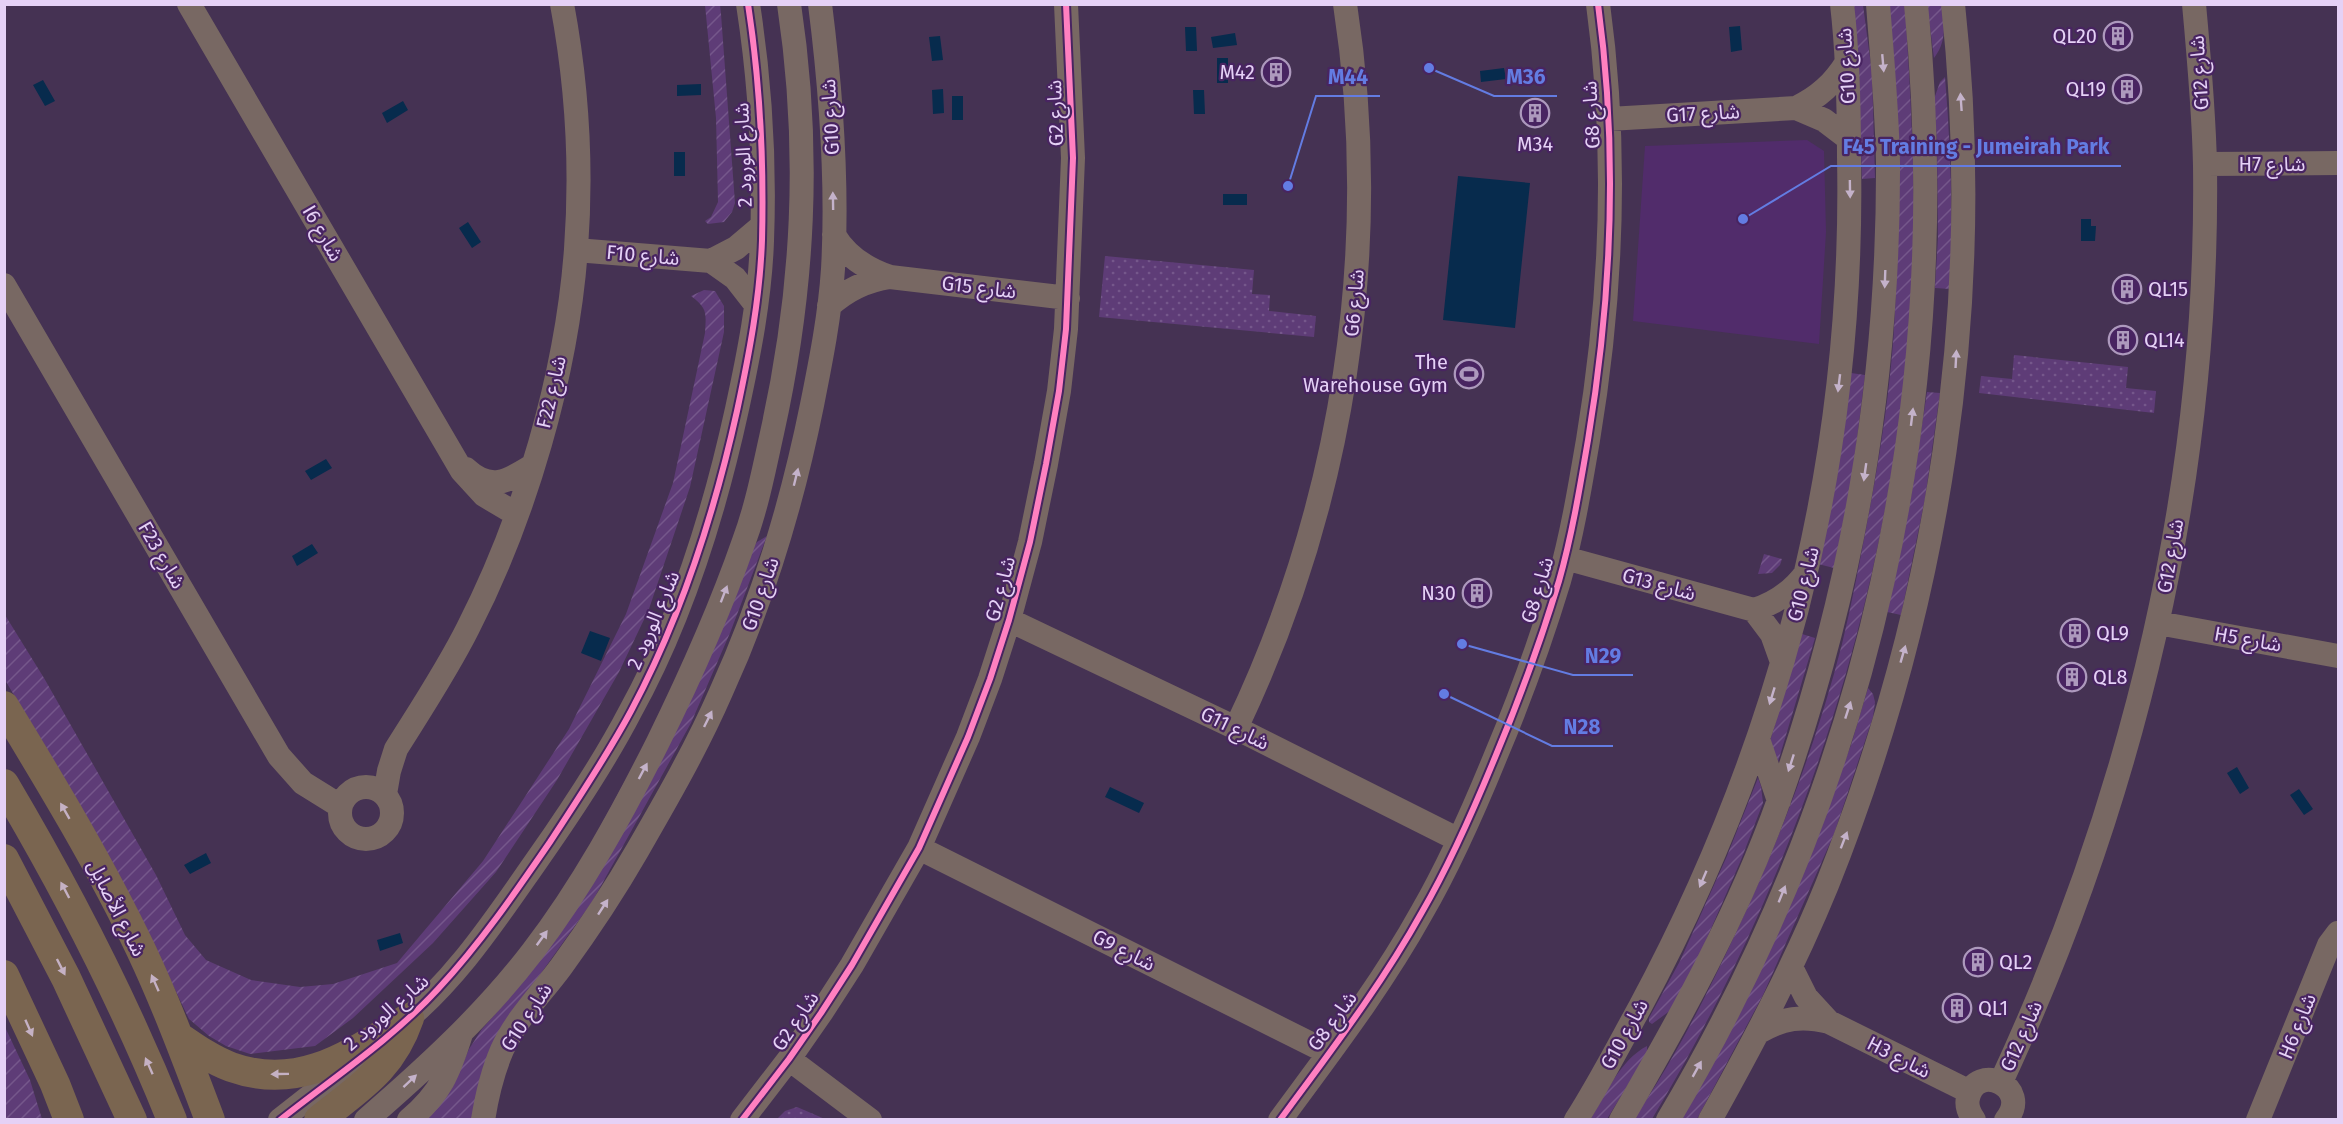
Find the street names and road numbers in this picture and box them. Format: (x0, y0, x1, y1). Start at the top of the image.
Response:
street label: G10 شارع (1832, 27, 1863, 105)
street label: G12 شارع (2184, 35, 2217, 111)
street label: G10 شارع (816, 78, 847, 156)
street label: G2 شارع (1042, 79, 1071, 147)
street label: G8 شارع (1577, 80, 1608, 150)
street label: G17 شارع (1665, 99, 1741, 130)
street label: شارع الورود 2 (729, 102, 760, 208)
street label: H7 شارع (2239, 152, 2305, 179)
street label: I6 شارع (295, 201, 349, 267)
street label: F10 شارع (605, 240, 681, 273)
street label: G6 شارع (1339, 268, 1372, 338)
street label: G15 شارع (940, 271, 1018, 306)
street label: F22 شارع (531, 353, 574, 431)
street label: F23 شارع (131, 517, 191, 594)
street label: G12 شارع (2152, 517, 2191, 595)
street label: G10 شارع (1782, 544, 1827, 625)
street label: G10 شارع (736, 554, 787, 635)
street label: G2 شارع (980, 554, 1023, 625)
street label: G8 شارع (1516, 554, 1561, 627)
street label: G13 شارع (1619, 563, 1698, 608)
street label: شارع الورود 2 (621, 567, 687, 674)
street label: H5 شارع (2212, 621, 2284, 660)
street label: G11 شارع (1195, 701, 1273, 758)
street label: شارع الأصايل (80, 856, 152, 962)
street label: G9 شارع (1087, 924, 1159, 979)
street label: شارع الورود 2 (339, 969, 435, 1058)
street label: G10 شارع (495, 979, 559, 1057)
street label: G8 شارع (1302, 986, 1364, 1057)
street label: G2 شارع (766, 987, 826, 1057)
street label: H6 شارع (2273, 990, 2324, 1063)
street label: G10 شارع (1595, 995, 1656, 1075)
street label: G12 شارع (1995, 997, 2050, 1076)
street label: H3 شارع (1862, 1031, 1935, 1086)

